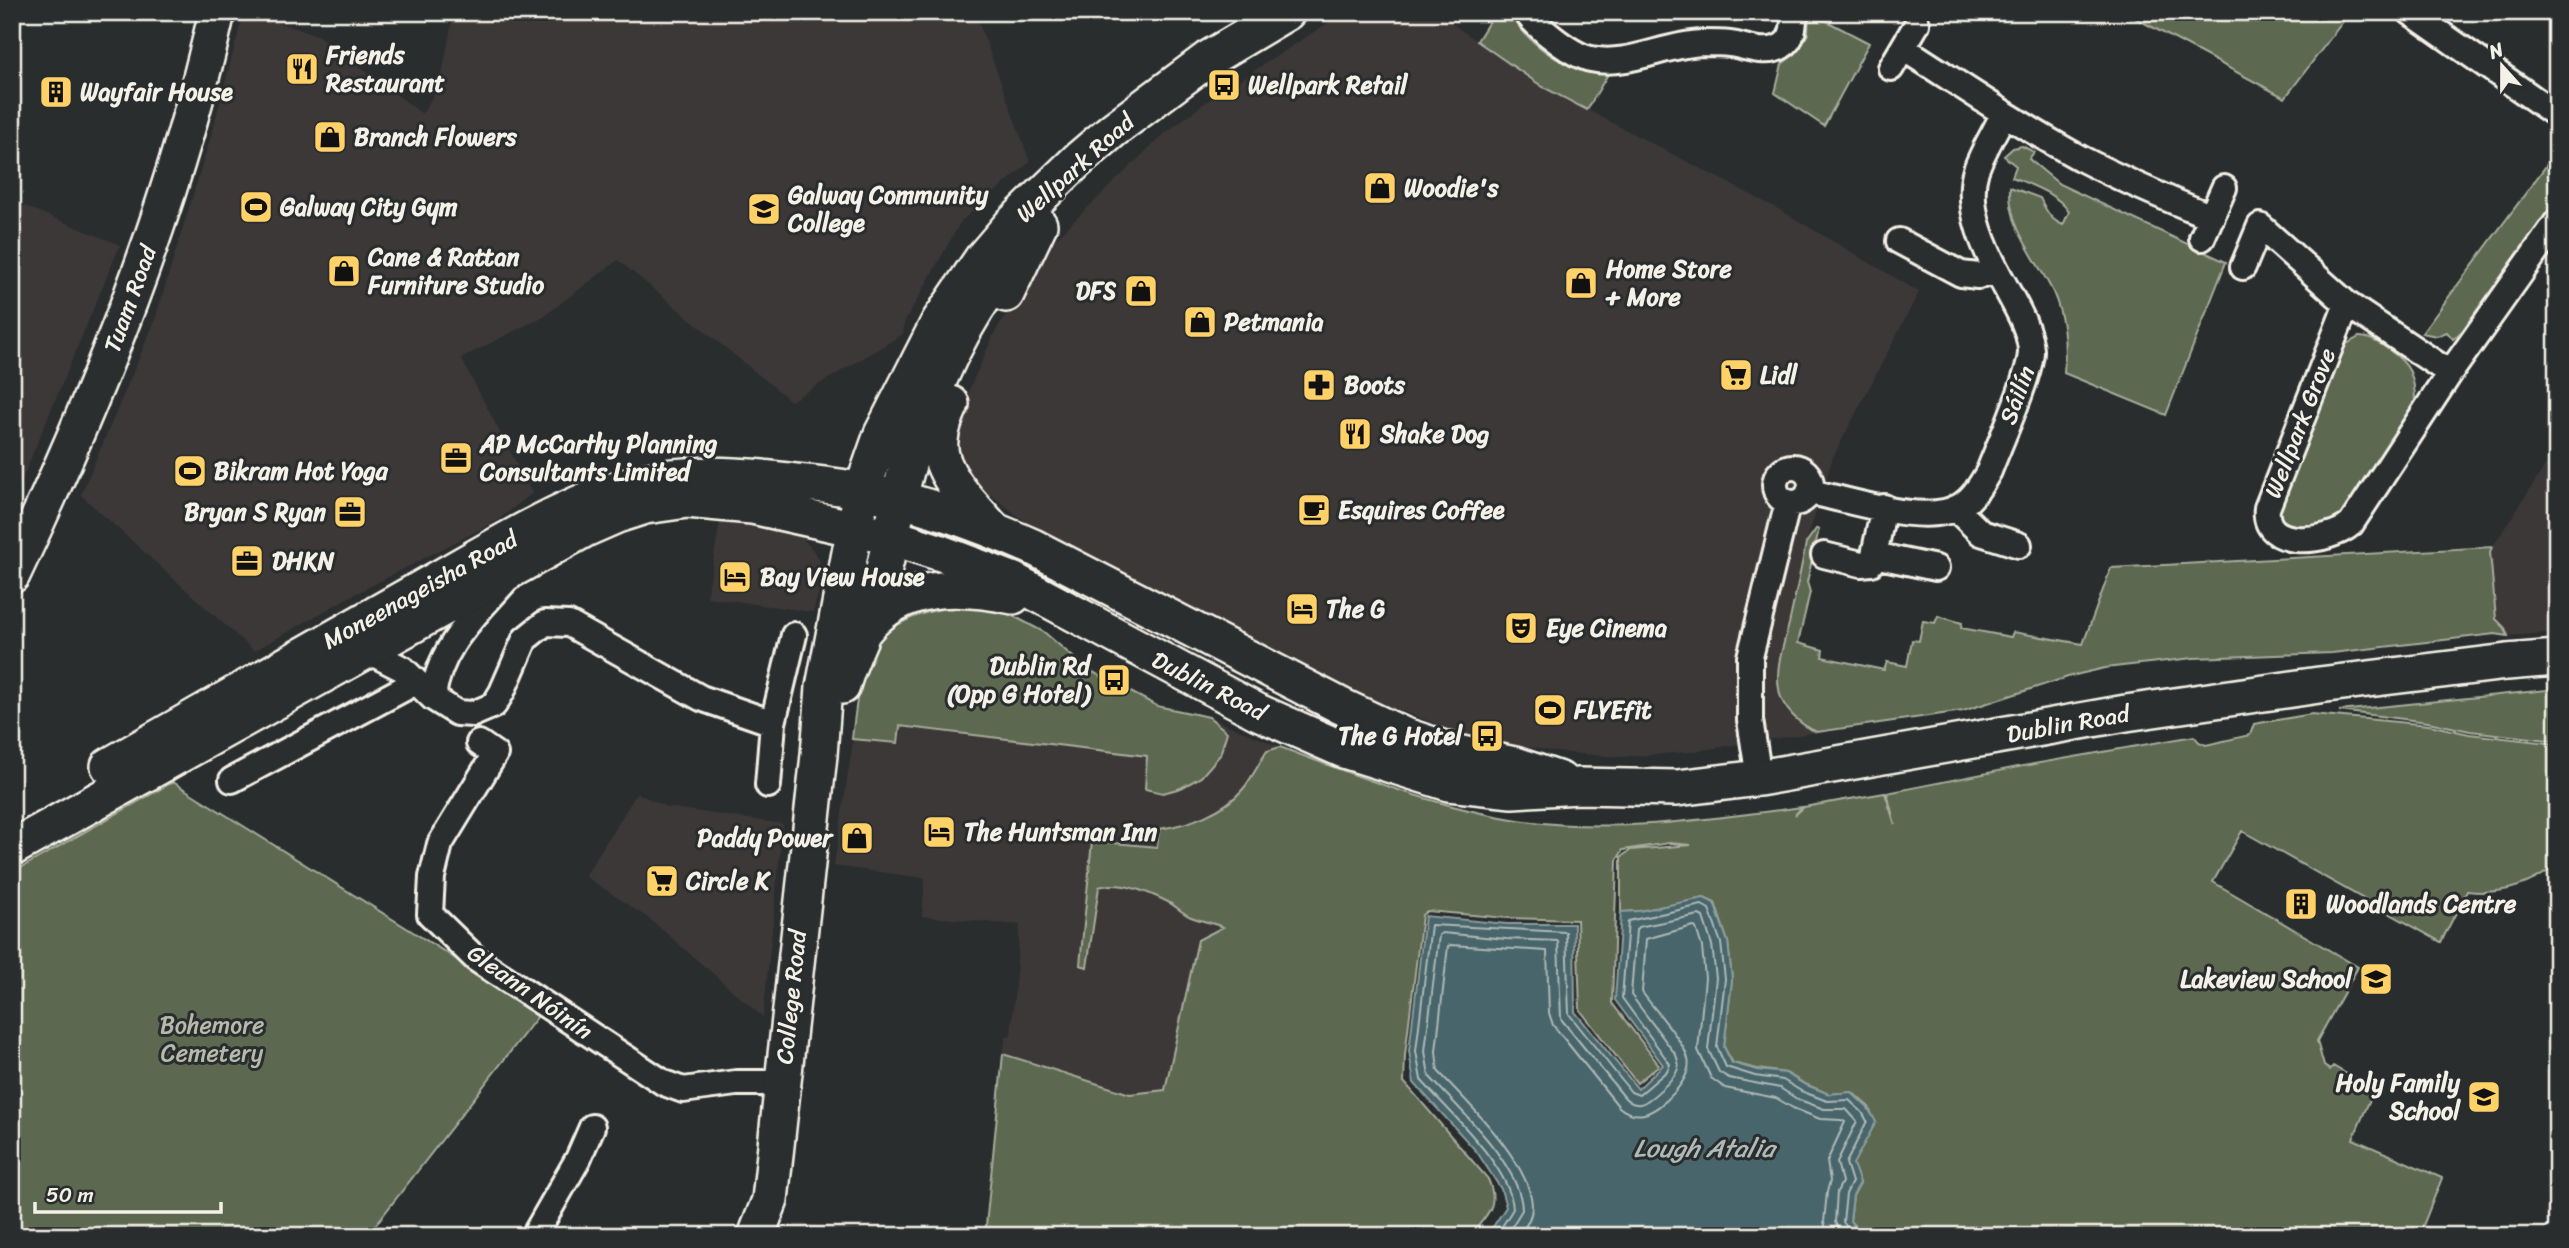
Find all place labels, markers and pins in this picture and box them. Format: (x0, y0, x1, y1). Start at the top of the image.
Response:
place label: Friends Restaurant (325, 34, 445, 104)
restaurant icon: Friends Restaurant (283, 50, 321, 88)
place label: Wellpark Retail (1248, 64, 1409, 106)
bus stop icon: Wellpark Retail (1205, 66, 1243, 104)
place label: Wayfair House (80, 71, 233, 113)
building icon: Wayfair House (37, 73, 75, 111)
place label: Branch Flowers (354, 116, 518, 158)
shop icon: Branch Flowers (311, 118, 349, 156)
place label: Woodie's (1404, 167, 1499, 209)
shop icon: Woodie's (1361, 169, 1399, 207)
place label: Galway Community College (787, 174, 989, 244)
place label: Galway City Gym (280, 186, 458, 228)
sports icon: Galway City Gym (237, 188, 275, 226)
school or university icon: Galway Community College (745, 190, 783, 228)
place label: Cane & Rattan Furniture Studio (367, 236, 545, 306)
place label: Home Store + More (1605, 248, 1732, 318)
shop icon: Cane & Rattan Furniture Studio (325, 252, 363, 290)
shop icon: Home Store + More (1562, 264, 1600, 302)
place label: DFS (1076, 270, 1116, 312)
shop icon: DFS (1122, 272, 1160, 310)
place label: Petmania (1224, 301, 1324, 343)
shop icon: Petmania (1181, 303, 1219, 341)
place label: Lidl (1760, 354, 1798, 396)
supermarket icon: Lidl (1717, 356, 1755, 394)
place label: Boots (1344, 364, 1406, 406)
pharmacy icon: Boots (1300, 366, 1338, 404)
place label: Shake Dog (1379, 413, 1489, 455)
restaurant icon: Shake Dog (1336, 415, 1374, 453)
place label: AP McCarthy Planning Consultants Limited (479, 423, 717, 493)
office icon: AP McCarthy Planning Consultants Limited (437, 439, 475, 477)
place label: Bikram Hot Yoga (214, 450, 389, 492)
sports icon: Bikram Hot Yoga (171, 452, 209, 490)
place label: Esquires Coffee (1338, 489, 1505, 531)
place label: Bryan S Ryan (184, 491, 326, 533)
cafe icon: Esquires Coffee (1295, 491, 1333, 529)
office icon: Bryan S Ryan (331, 493, 369, 531)
place label: DHKN (272, 540, 335, 582)
office icon: DHKN (228, 542, 266, 580)
place label: Bay View House (760, 556, 925, 598)
hotel icon: Bay View House (716, 558, 754, 596)
place label: The G (1326, 588, 1385, 630)
hotel icon: The G (1283, 590, 1321, 628)
place label: Eye Cinema (1546, 607, 1667, 649)
theatre icon: Eye Cinema (1502, 609, 1540, 647)
place label: Dublin Rd (Opp G Hotel) (947, 645, 1092, 715)
bus stop icon: Dublin Rd (Opp G Hotel) (1095, 661, 1133, 699)
place label: FLYEfit (1573, 689, 1652, 731)
sports icon: FLYEfit (1531, 691, 1569, 729)
place label: The G Hotel (1338, 715, 1463, 757)
bus stop icon: The G Hotel (1468, 717, 1506, 755)
place label: The Huntsman Inn (964, 811, 1157, 853)
hotel icon: The Huntsman Inn (920, 813, 958, 851)
place label: Paddy Power (697, 817, 834, 859)
shop icon: Paddy Power (838, 819, 876, 857)
place label: Circle K (685, 860, 772, 902)
supermarket icon: Circle K (643, 862, 681, 900)
place label: Woodlands Centre (2326, 883, 2517, 925)
building icon: Woodlands Centre (2282, 885, 2320, 923)
place label: Lakeview School (2180, 958, 2353, 1000)
school or university icon: Lakeview School (2357, 960, 2395, 998)
place label: Holy Family School (2336, 1062, 2461, 1132)
school or university icon: Holy Family School (2465, 1078, 2503, 1116)

